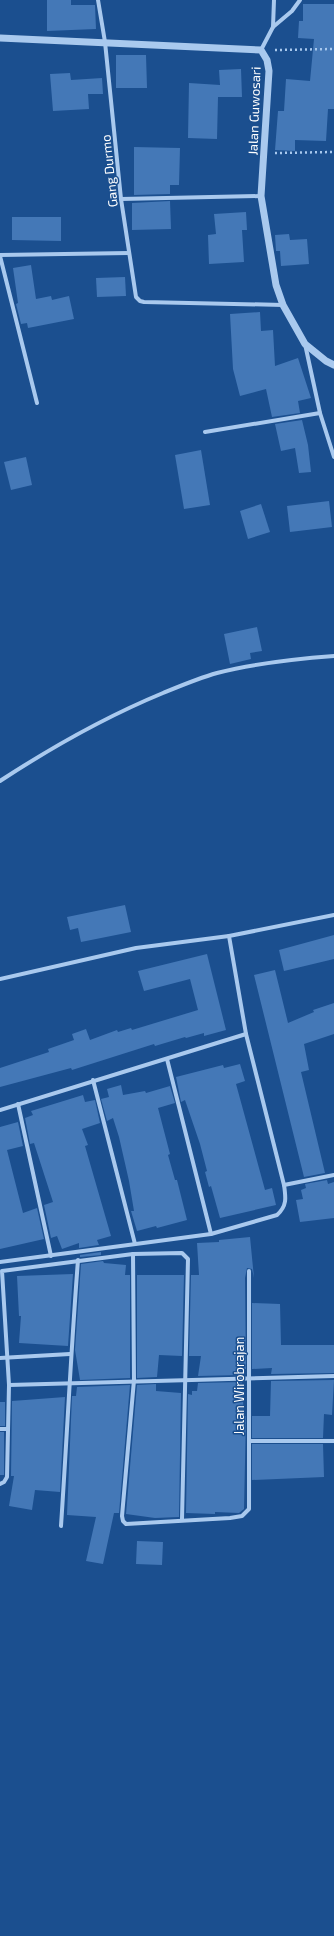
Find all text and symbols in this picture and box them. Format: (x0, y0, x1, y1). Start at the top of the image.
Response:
street label: Jalan Guwosari (244, 66, 264, 156)
street label: Gang Durmo (97, 134, 121, 208)
street label: Jalan Wirobrajan (231, 1337, 247, 1435)

